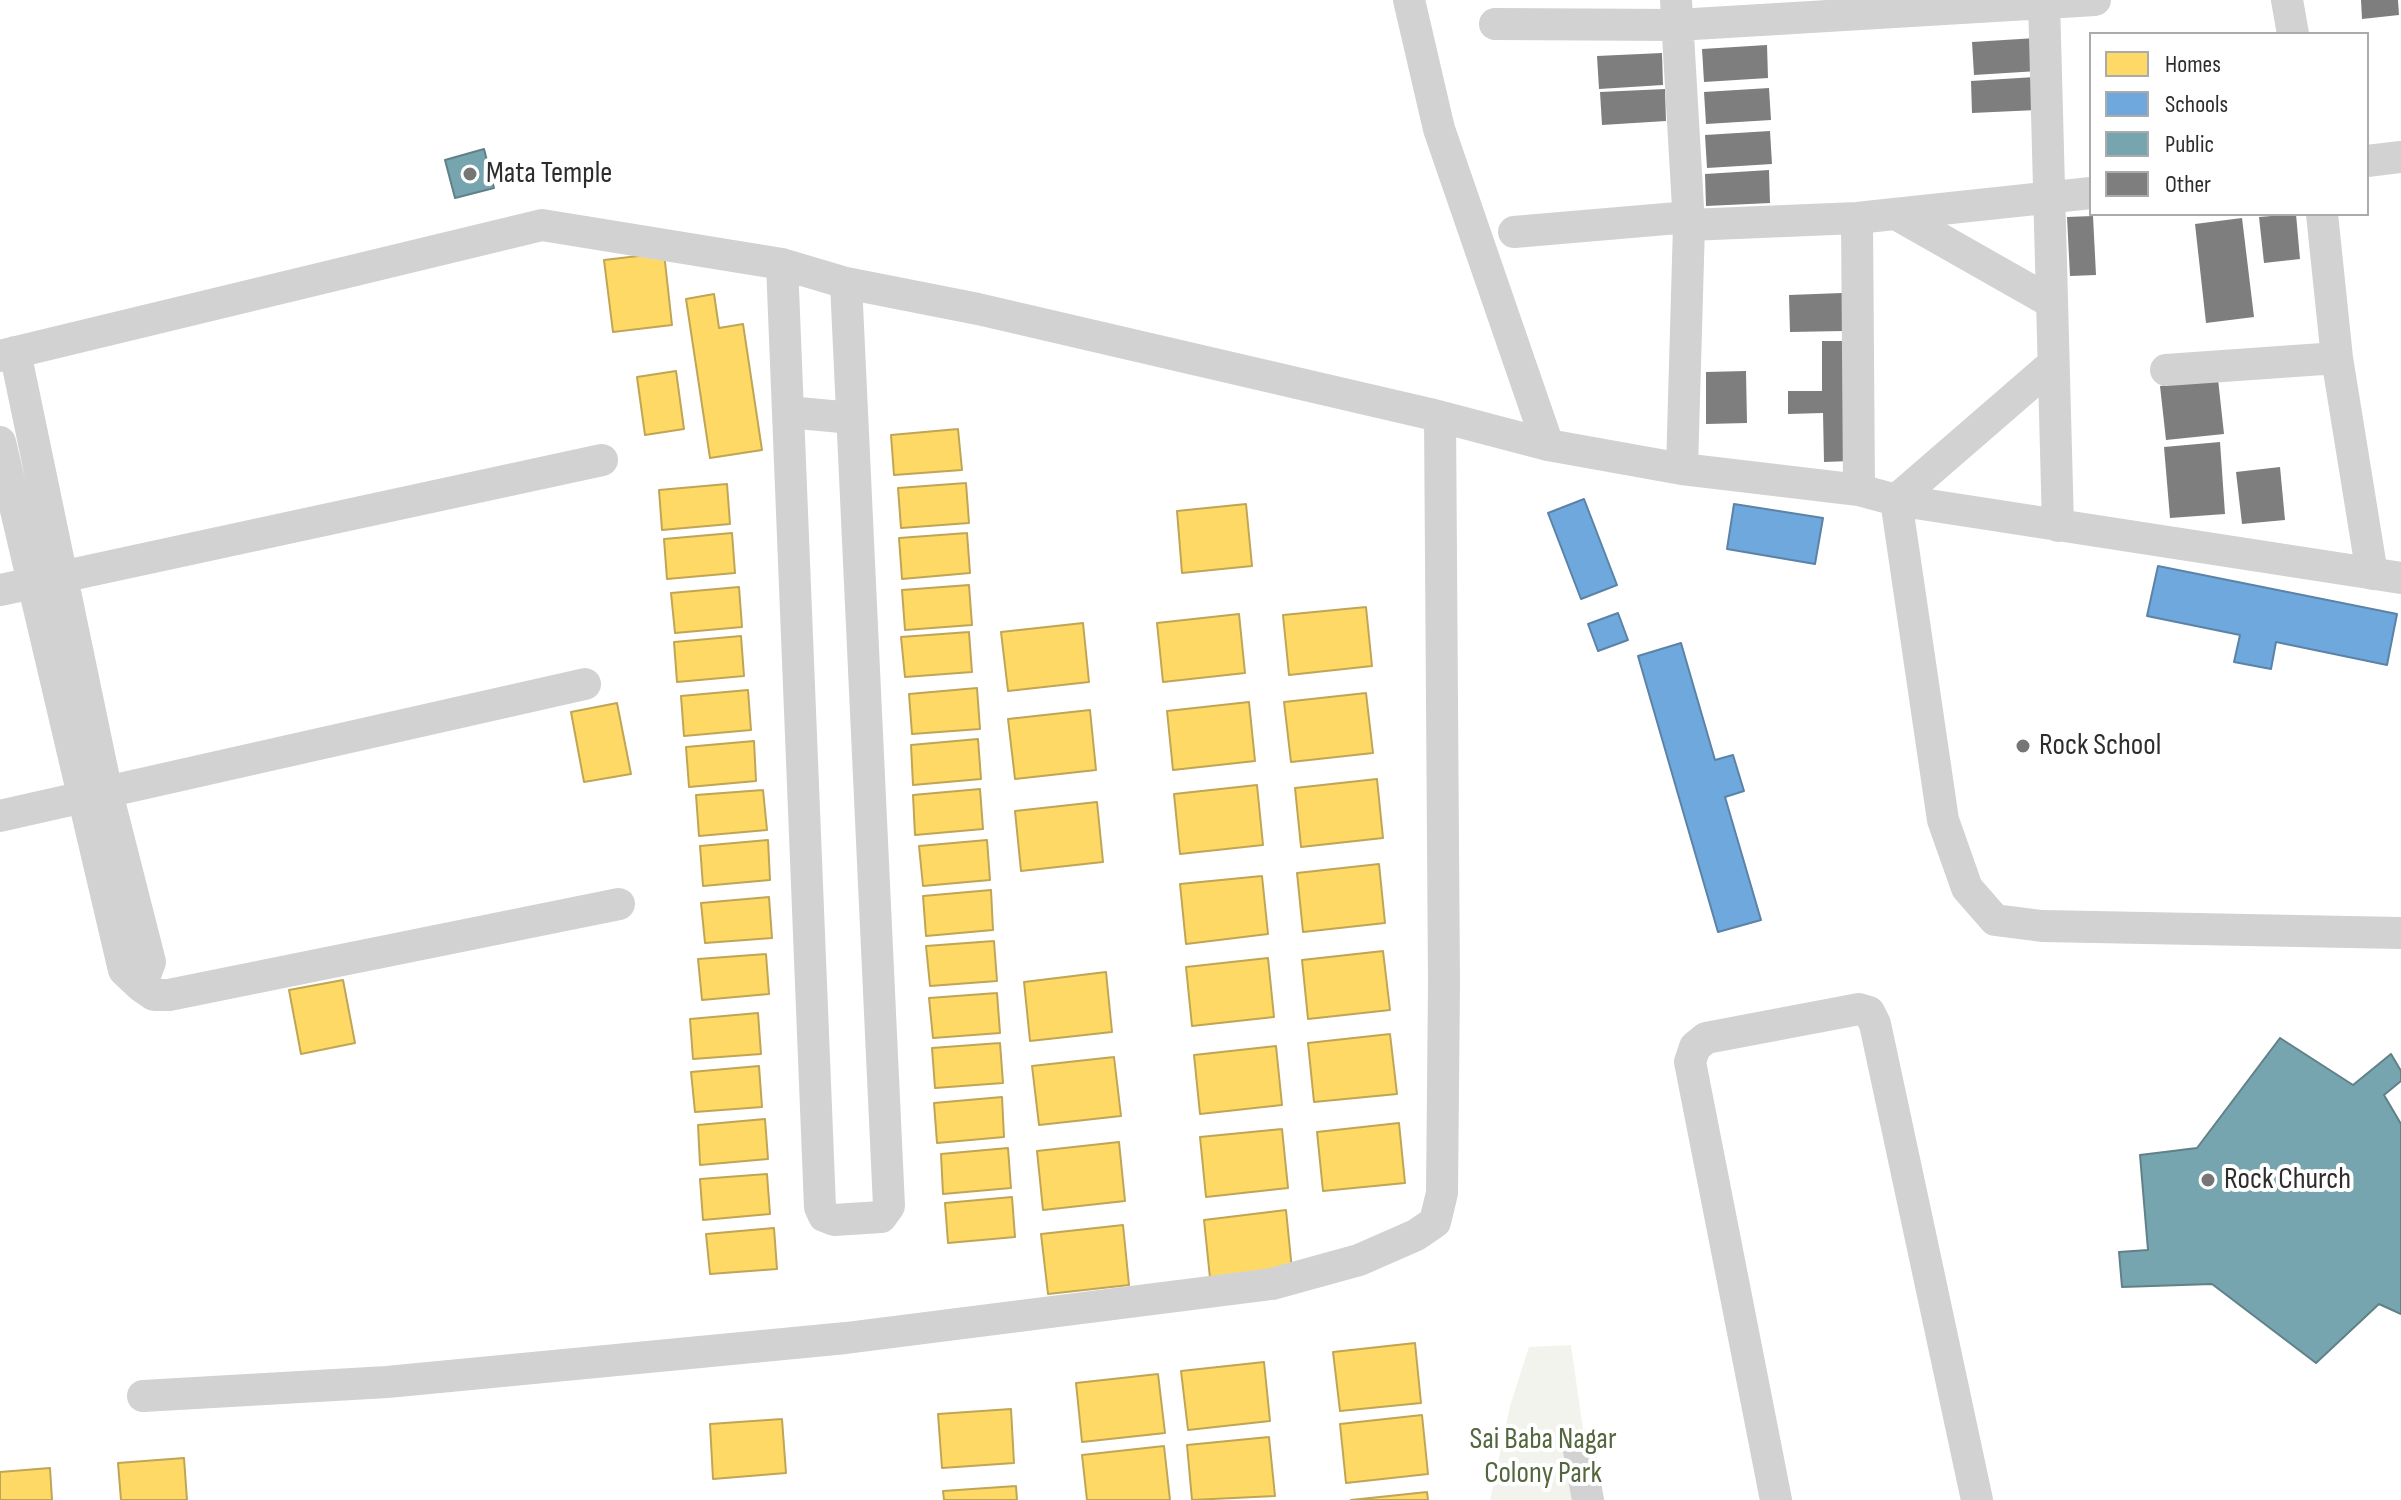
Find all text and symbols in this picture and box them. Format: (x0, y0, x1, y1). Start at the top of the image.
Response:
legend (2089, 32, 2369, 216)
text: Homes (2165, 50, 2221, 79)
text: Schools (2165, 90, 2228, 119)
text: Public (2165, 130, 2214, 159)
place label: Mata Temple (486, 156, 612, 192)
marker: Mata Temple (461, 165, 479, 183)
text: Other (2165, 170, 2211, 199)
place label: Rock School (2039, 728, 2161, 764)
marker: Rock School (2014, 737, 2032, 755)
place label: Rock Church (2224, 1162, 2351, 1198)
marker: Rock Church (2199, 1171, 2217, 1189)
park label: Sai Baba Nagar Colony Park (1469, 1422, 1617, 1492)

